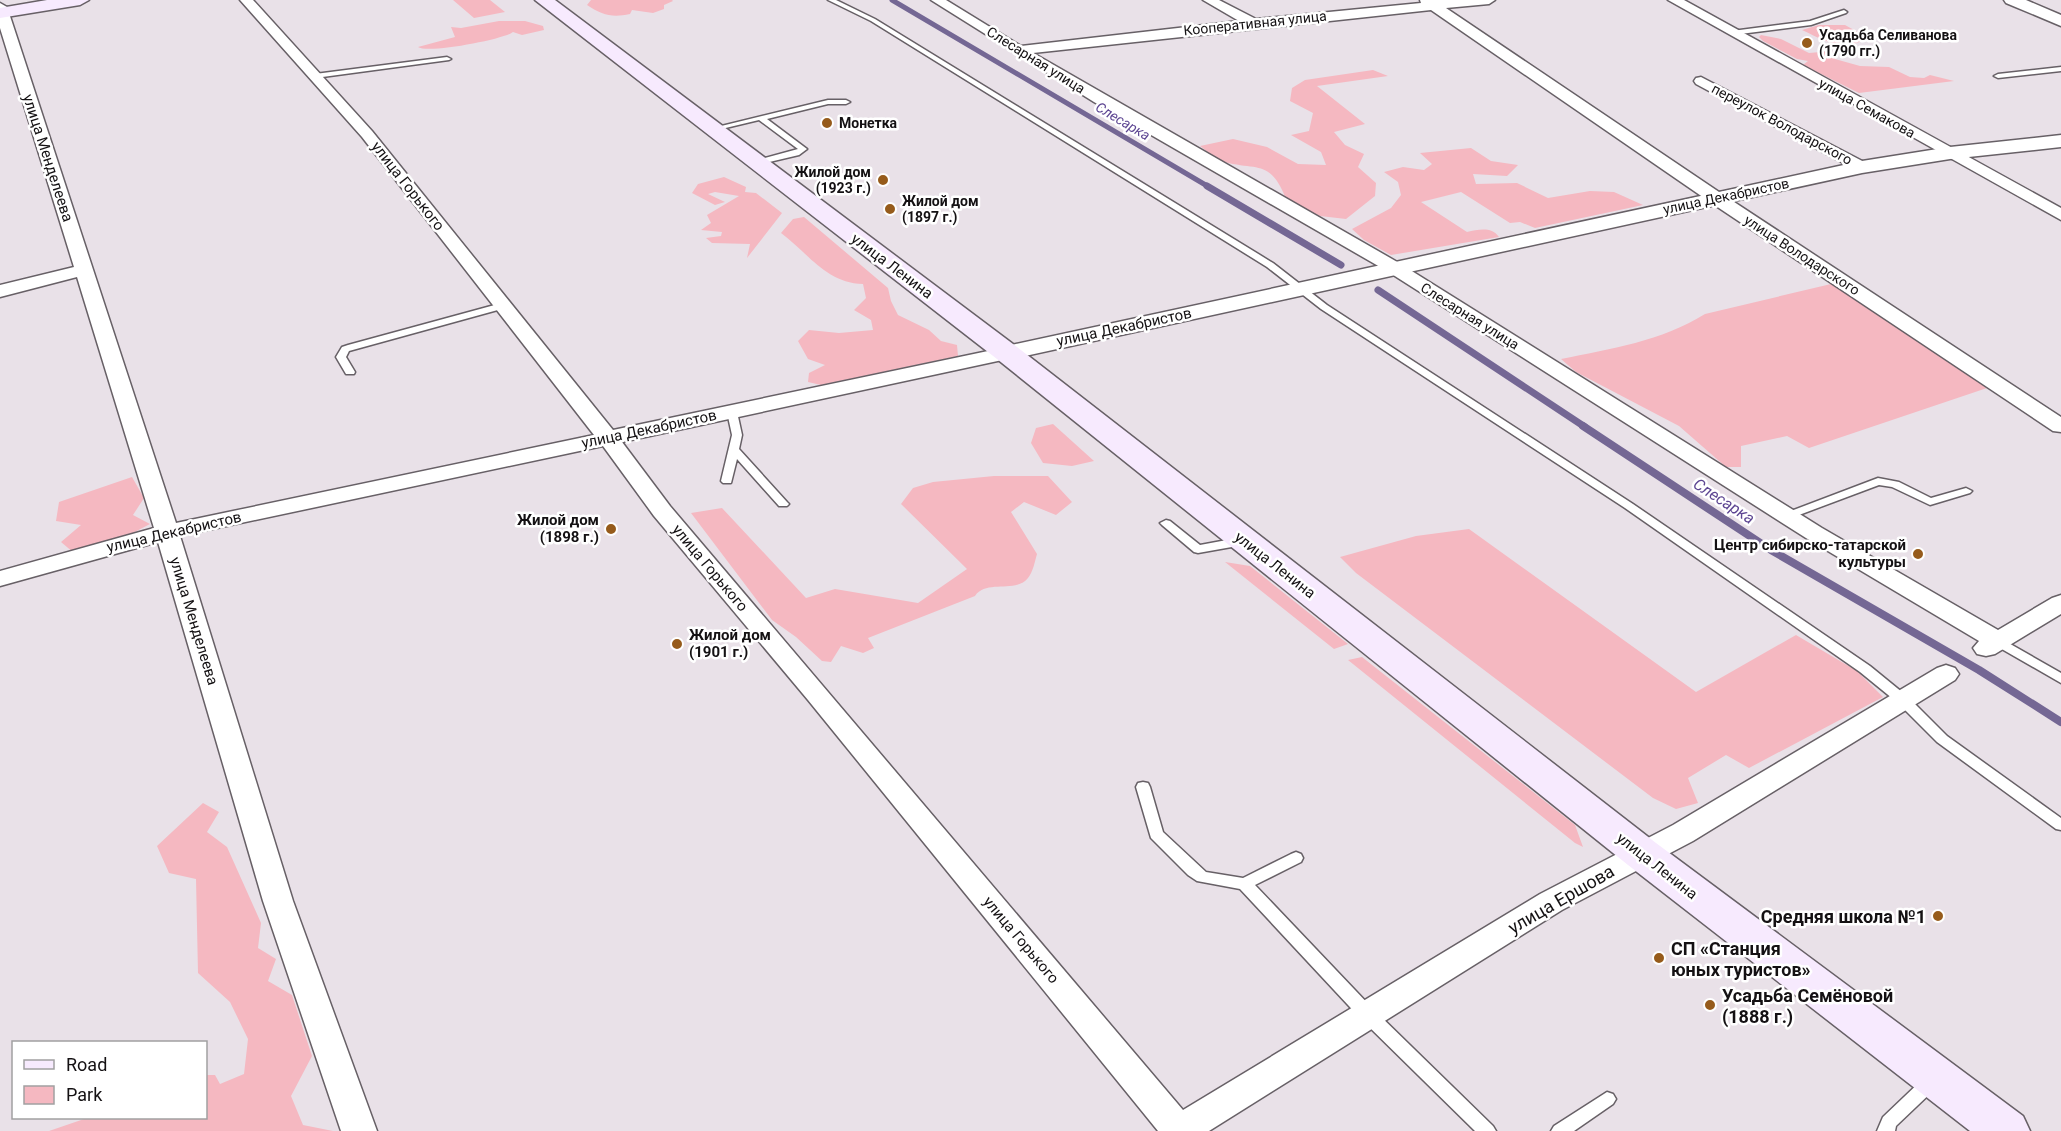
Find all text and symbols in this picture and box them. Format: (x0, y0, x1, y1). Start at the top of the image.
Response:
street label: Кооперативная улица (1183, 8, 1327, 38)
street label: Слесарная улица (984, 23, 1088, 97)
place label: Усадьба Селиванова (1790 гг.) (1819, 27, 1957, 60)
marker: Усадьба Селиванова (1790 гг.) (1800, 36, 1814, 50)
street label: улица Семакова (1816, 75, 1918, 141)
street label: переулок Володарского (1709, 80, 1855, 168)
street label: улица Менделеева (19, 92, 77, 224)
water label: Слесарка (1093, 98, 1153, 144)
place label: Монетка (839, 115, 898, 131)
marker: Монетка (820, 116, 834, 130)
street label: улица Горького (368, 138, 448, 234)
place label: Жилой дом (1923 г.) (794, 164, 871, 197)
marker: Жилой дом (1923 г.) (876, 173, 890, 187)
street label: улица Декабристов (1662, 175, 1790, 217)
place label: Жилой дом (1897 г.) (902, 193, 979, 226)
marker: Жилой дом (1897 г.) (883, 202, 897, 216)
street label: улица Володарского (1741, 212, 1863, 298)
street label: улица Ленина (848, 229, 936, 303)
street label: Слесарная улица (1418, 279, 1522, 353)
street label: улица Декабристов (1055, 304, 1193, 350)
street label: улица Декабристов (580, 406, 718, 452)
water label: Слесарка (1690, 474, 1758, 528)
street label: улица Декабристов (105, 508, 243, 556)
place label: Жилой дом (1898 г.) (517, 511, 599, 546)
street label: улица Горького (668, 521, 752, 615)
marker: Жилой дом (1898 г.) (604, 522, 618, 536)
street label: улица Ленина (1231, 528, 1319, 602)
place label: Центр сибирско-татарской культуры (1714, 536, 1906, 571)
marker: Центр сибирско-татарской культуры (1911, 547, 1925, 561)
street label: улица Менделеева (166, 555, 222, 687)
place label: Жилой дом (1901 г.) (689, 626, 771, 661)
marker: Жилой дом (1901 г.) (670, 637, 684, 651)
street label: улица Ленина (1613, 829, 1701, 903)
street label: улица Ершова (1504, 860, 1618, 938)
street label: улица Горького (979, 893, 1063, 987)
place label: Средняя школа №1 (1761, 906, 1926, 927)
marker: Средняя школа №1 (1931, 909, 1945, 923)
place label: СП «Станция юных туристов» (1671, 938, 1811, 980)
marker: СП «Станция юных туристов» (1652, 951, 1666, 965)
place label: Усадьба Семёновой (1888 г.) (1722, 985, 1893, 1028)
marker: Усадьба Семёновой (1888 г.) (1703, 998, 1717, 1012)
legend (12, 1041, 207, 1119)
text: Road (66, 1054, 107, 1075)
text: Park (66, 1084, 103, 1105)

